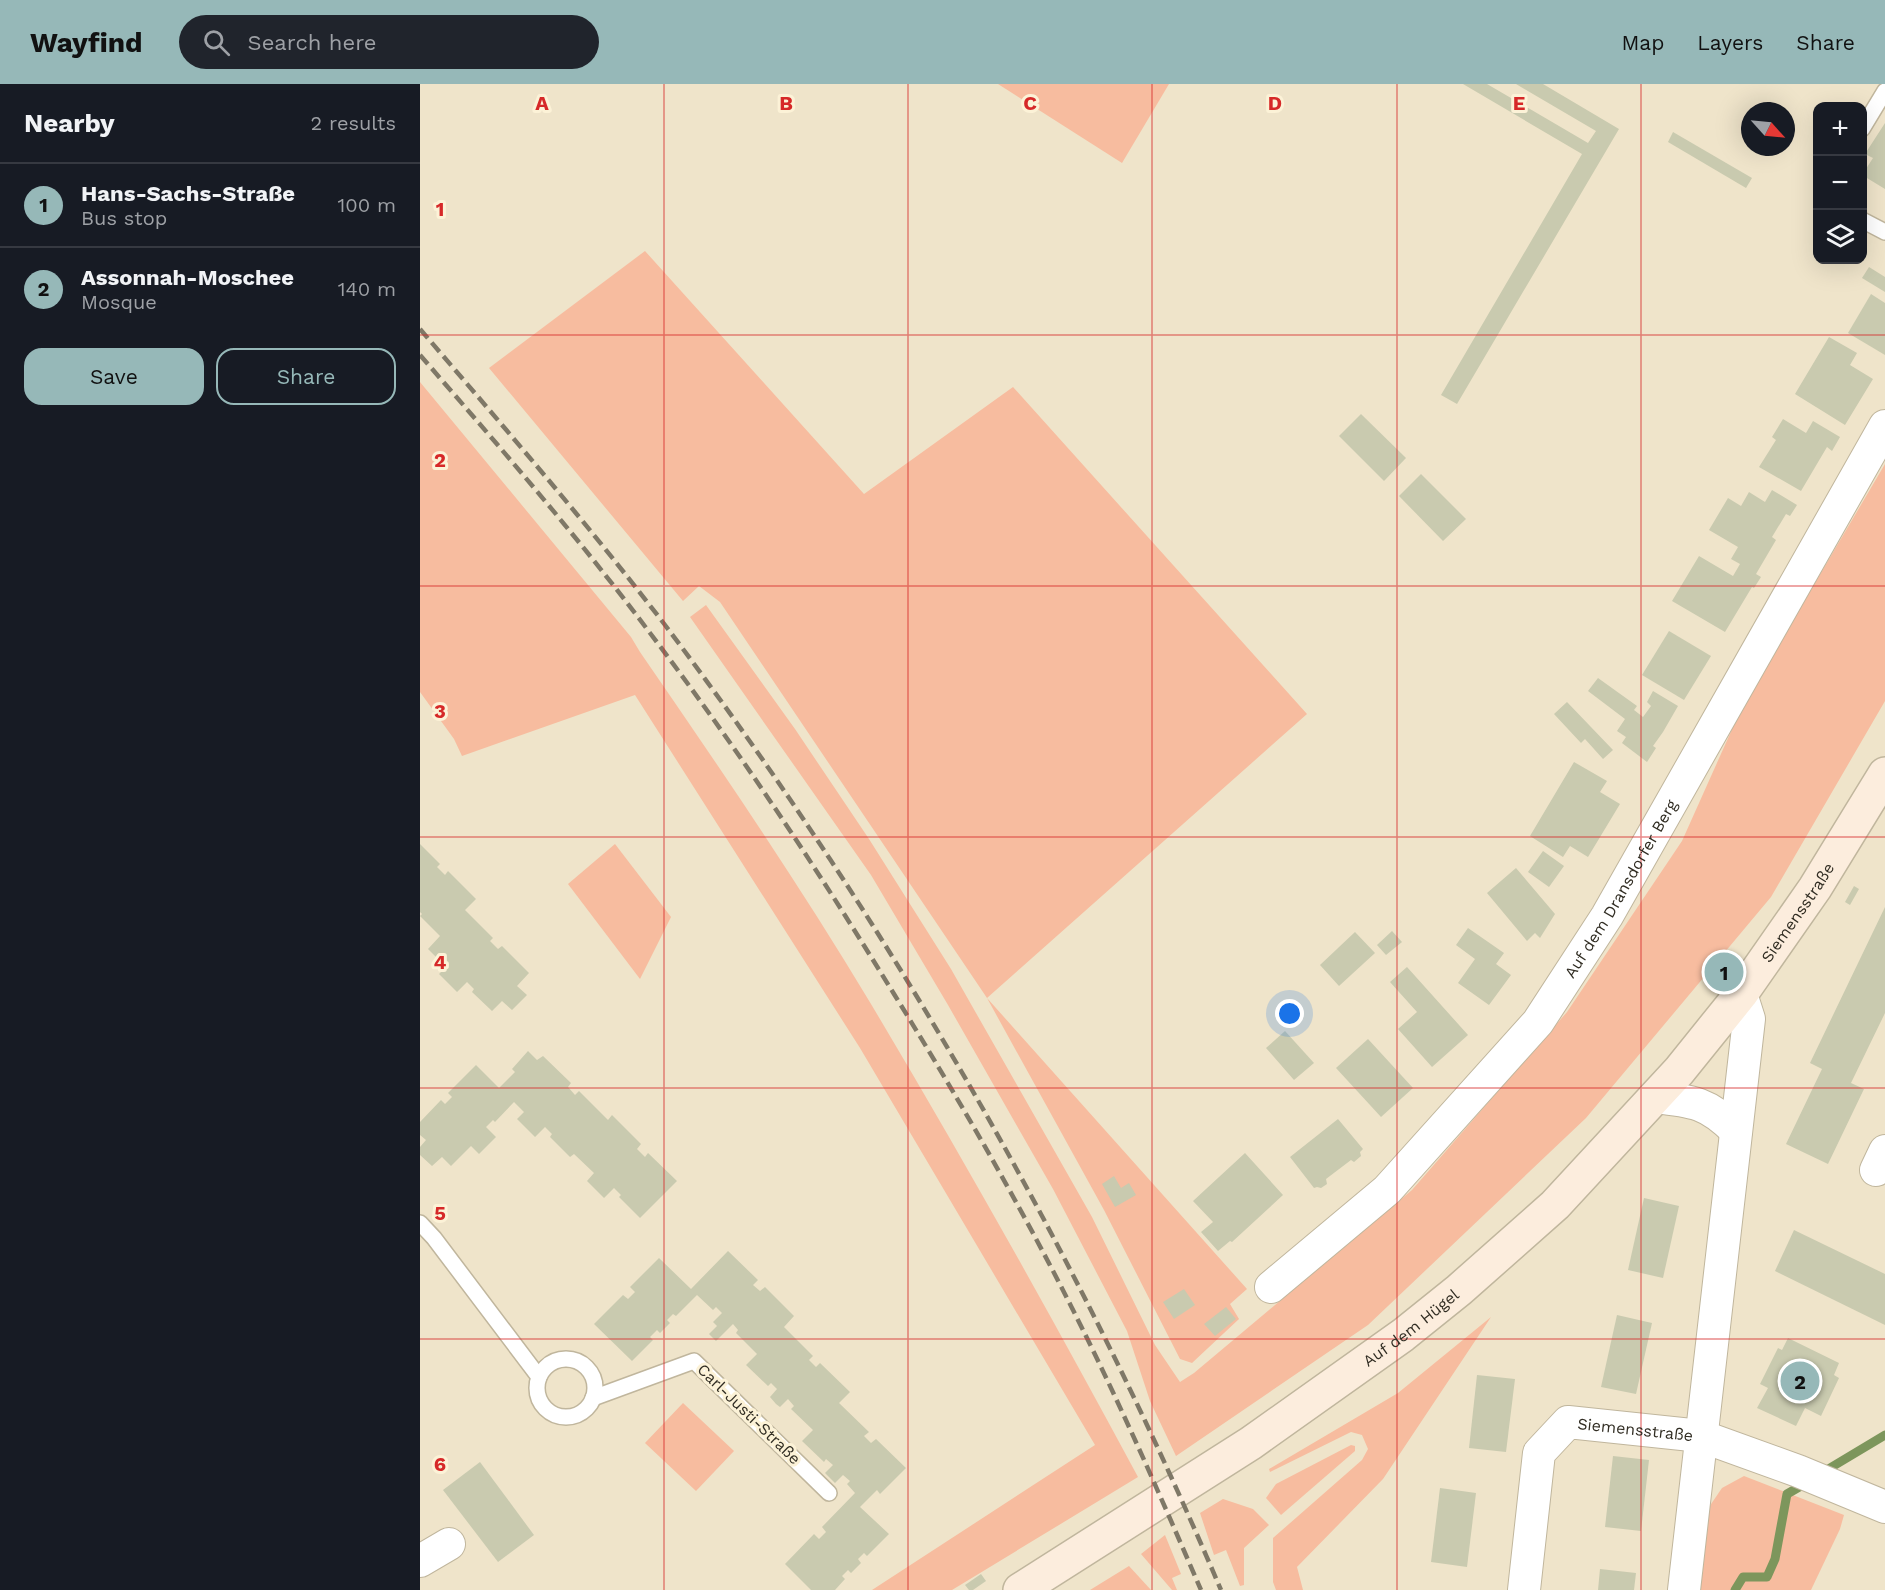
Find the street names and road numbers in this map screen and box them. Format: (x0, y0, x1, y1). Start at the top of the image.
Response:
street label: Auf dem Dransdorfer Berg (1560, 796, 1681, 981)
street label: Siemensstraße (1757, 859, 1838, 966)
street label: Auf dem Hügel (1359, 1285, 1462, 1370)
street label: Carl-Justi-Straße (693, 1360, 805, 1468)
street label: Siemensstraße (1577, 1414, 1694, 1445)

